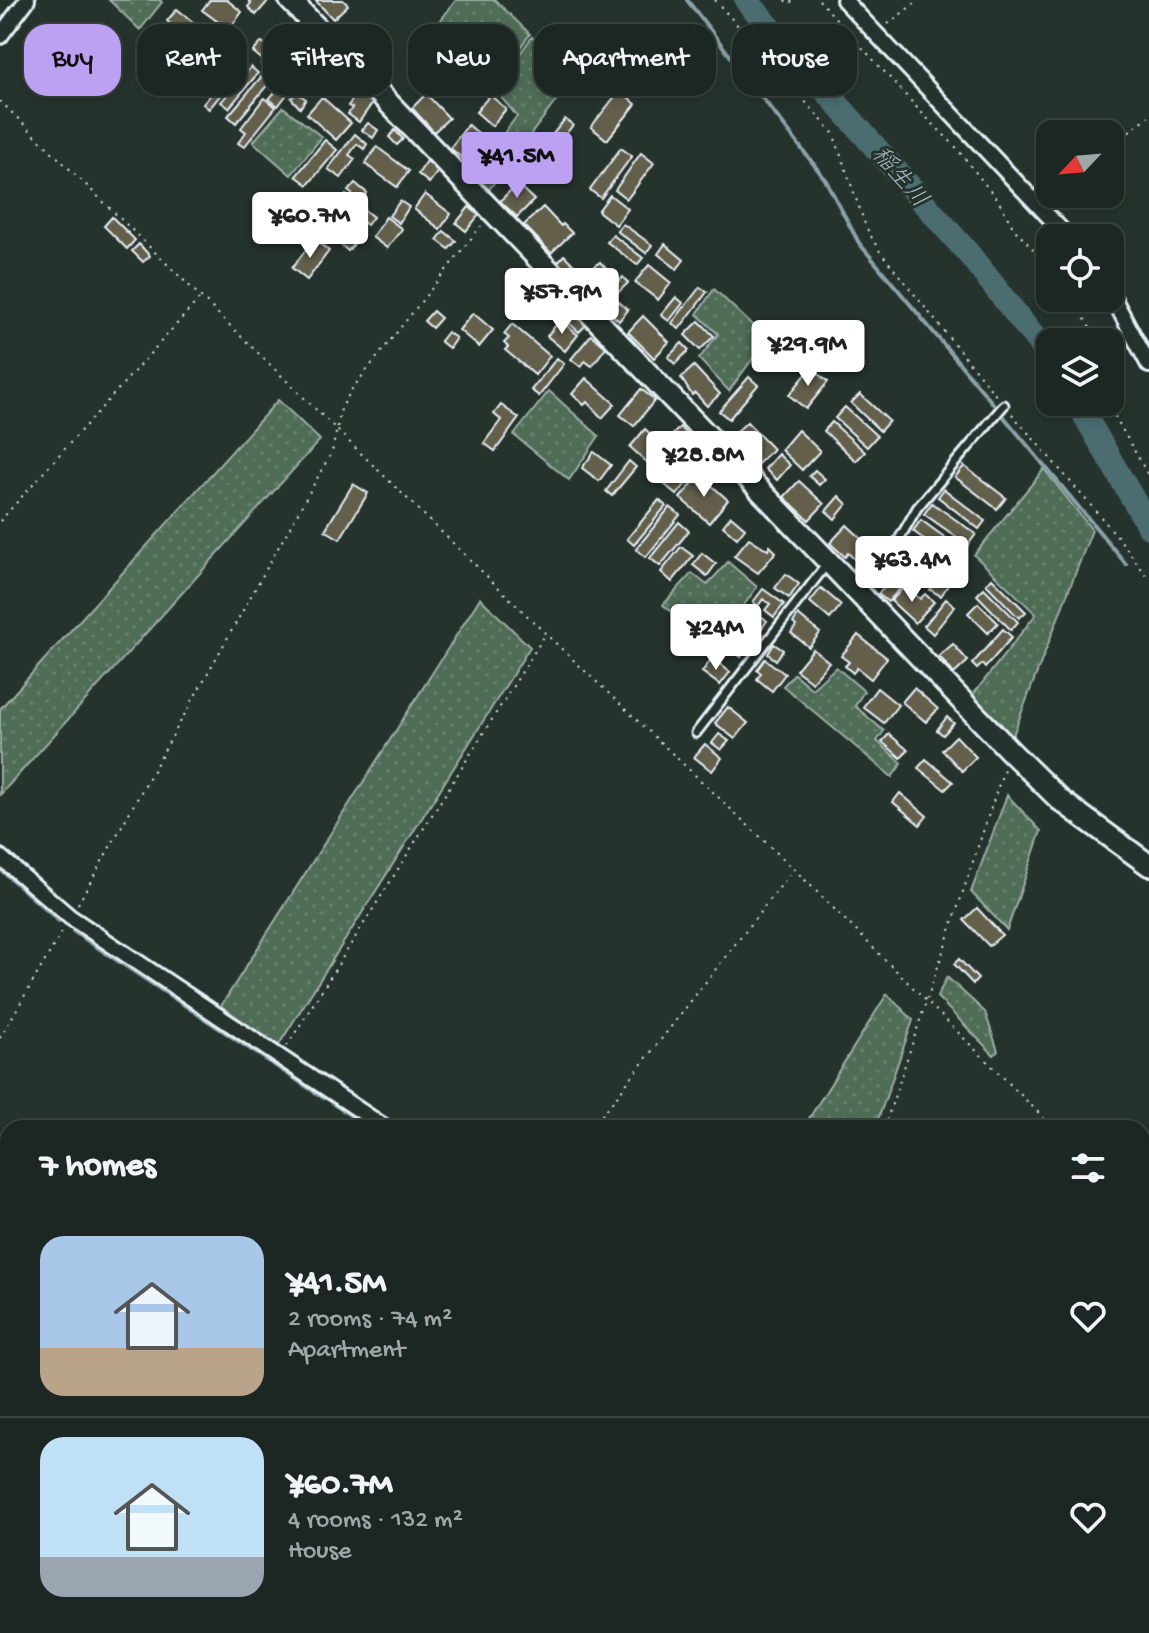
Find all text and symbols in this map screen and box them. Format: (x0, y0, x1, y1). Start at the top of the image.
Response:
chip: Buy (24, 24, 121, 96)
chip: Rent (137, 24, 247, 96)
chip: Filters (263, 24, 392, 96)
chip: New (408, 24, 518, 96)
chip: Apartment (534, 24, 716, 96)
chip: House (732, 24, 857, 96)
north arrow (1036, 120, 1124, 208)
map controls (1036, 120, 1124, 416)
pin: ¥41.5M (452, 132, 582, 200)
text: ¥41.5M (480, 142, 554, 173)
water label: 稲生川 (864, 142, 933, 215)
pin: ¥60.7M (245, 192, 375, 260)
text: ¥60.7M (270, 202, 350, 233)
button: locate (1036, 224, 1124, 312)
pin: ¥57.9M (497, 268, 627, 336)
text: ¥57.9M (523, 278, 601, 309)
pin: ¥29.9M (743, 320, 873, 388)
button: layers (1036, 328, 1124, 416)
text: ¥29.9M (769, 330, 847, 361)
pin: ¥28.8M (639, 431, 769, 499)
text: ¥28.8M (664, 441, 744, 472)
pin: ¥63.4M (847, 536, 977, 604)
text: ¥63.4M (873, 546, 951, 577)
pin: ¥24M (669, 604, 763, 672)
text: ¥24M (688, 614, 744, 645)
icon: filters (1066, 1146, 1110, 1190)
text: 7 homes (40, 1148, 156, 1188)
text: ¥41.5M (288, 1265, 386, 1305)
icon: home (104, 1268, 200, 1364)
icon: heart (1066, 1294, 1110, 1338)
text: 2 rooms · 74 m² (288, 1305, 452, 1336)
text: Apartment (288, 1336, 405, 1367)
text: ¥60.7M (288, 1466, 392, 1506)
icon: home (104, 1469, 200, 1565)
icon: heart (1066, 1495, 1110, 1539)
text: 4 rooms · 132 m² (288, 1506, 463, 1537)
text: House (288, 1537, 352, 1568)

